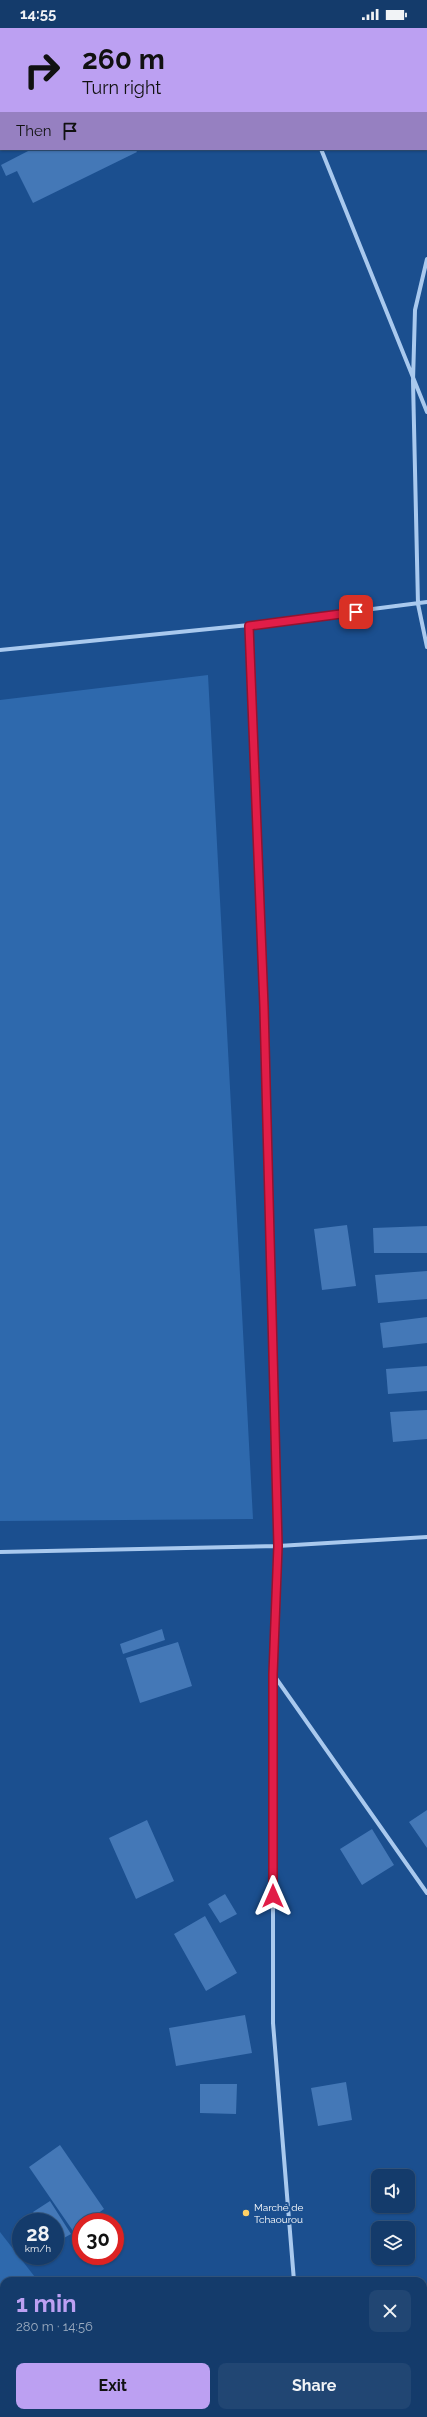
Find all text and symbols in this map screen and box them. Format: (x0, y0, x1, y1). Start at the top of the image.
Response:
text: 14:55 (20, 5, 56, 23)
text: 260 m (82, 43, 165, 76)
icon: right (16, 44, 68, 96)
text: Turn right (82, 77, 161, 98)
icon: arrive (59, 120, 81, 142)
text: Then (16, 122, 51, 140)
pin (339, 595, 373, 629)
icon: arrive (345, 601, 367, 623)
position arrow (252, 1875, 294, 1917)
map controls (371, 2169, 415, 2265)
button: sound (371, 2169, 415, 2213)
place label: Marché de Tchaourou (254, 2202, 303, 2225)
marker: Marché de Tchaourou (241, 2208, 251, 2218)
speed limit sign: 30 (72, 2213, 124, 2265)
button: layers (371, 2221, 415, 2265)
text: 28 (26, 2222, 50, 2246)
text: km/h (25, 2243, 51, 2254)
text: 1 min (16, 2289, 77, 2318)
button: close (369, 2290, 411, 2332)
text: 280 m · 14:56 (16, 2319, 93, 2334)
button: Exit (16, 2363, 210, 2409)
button: Share (218, 2363, 411, 2409)

